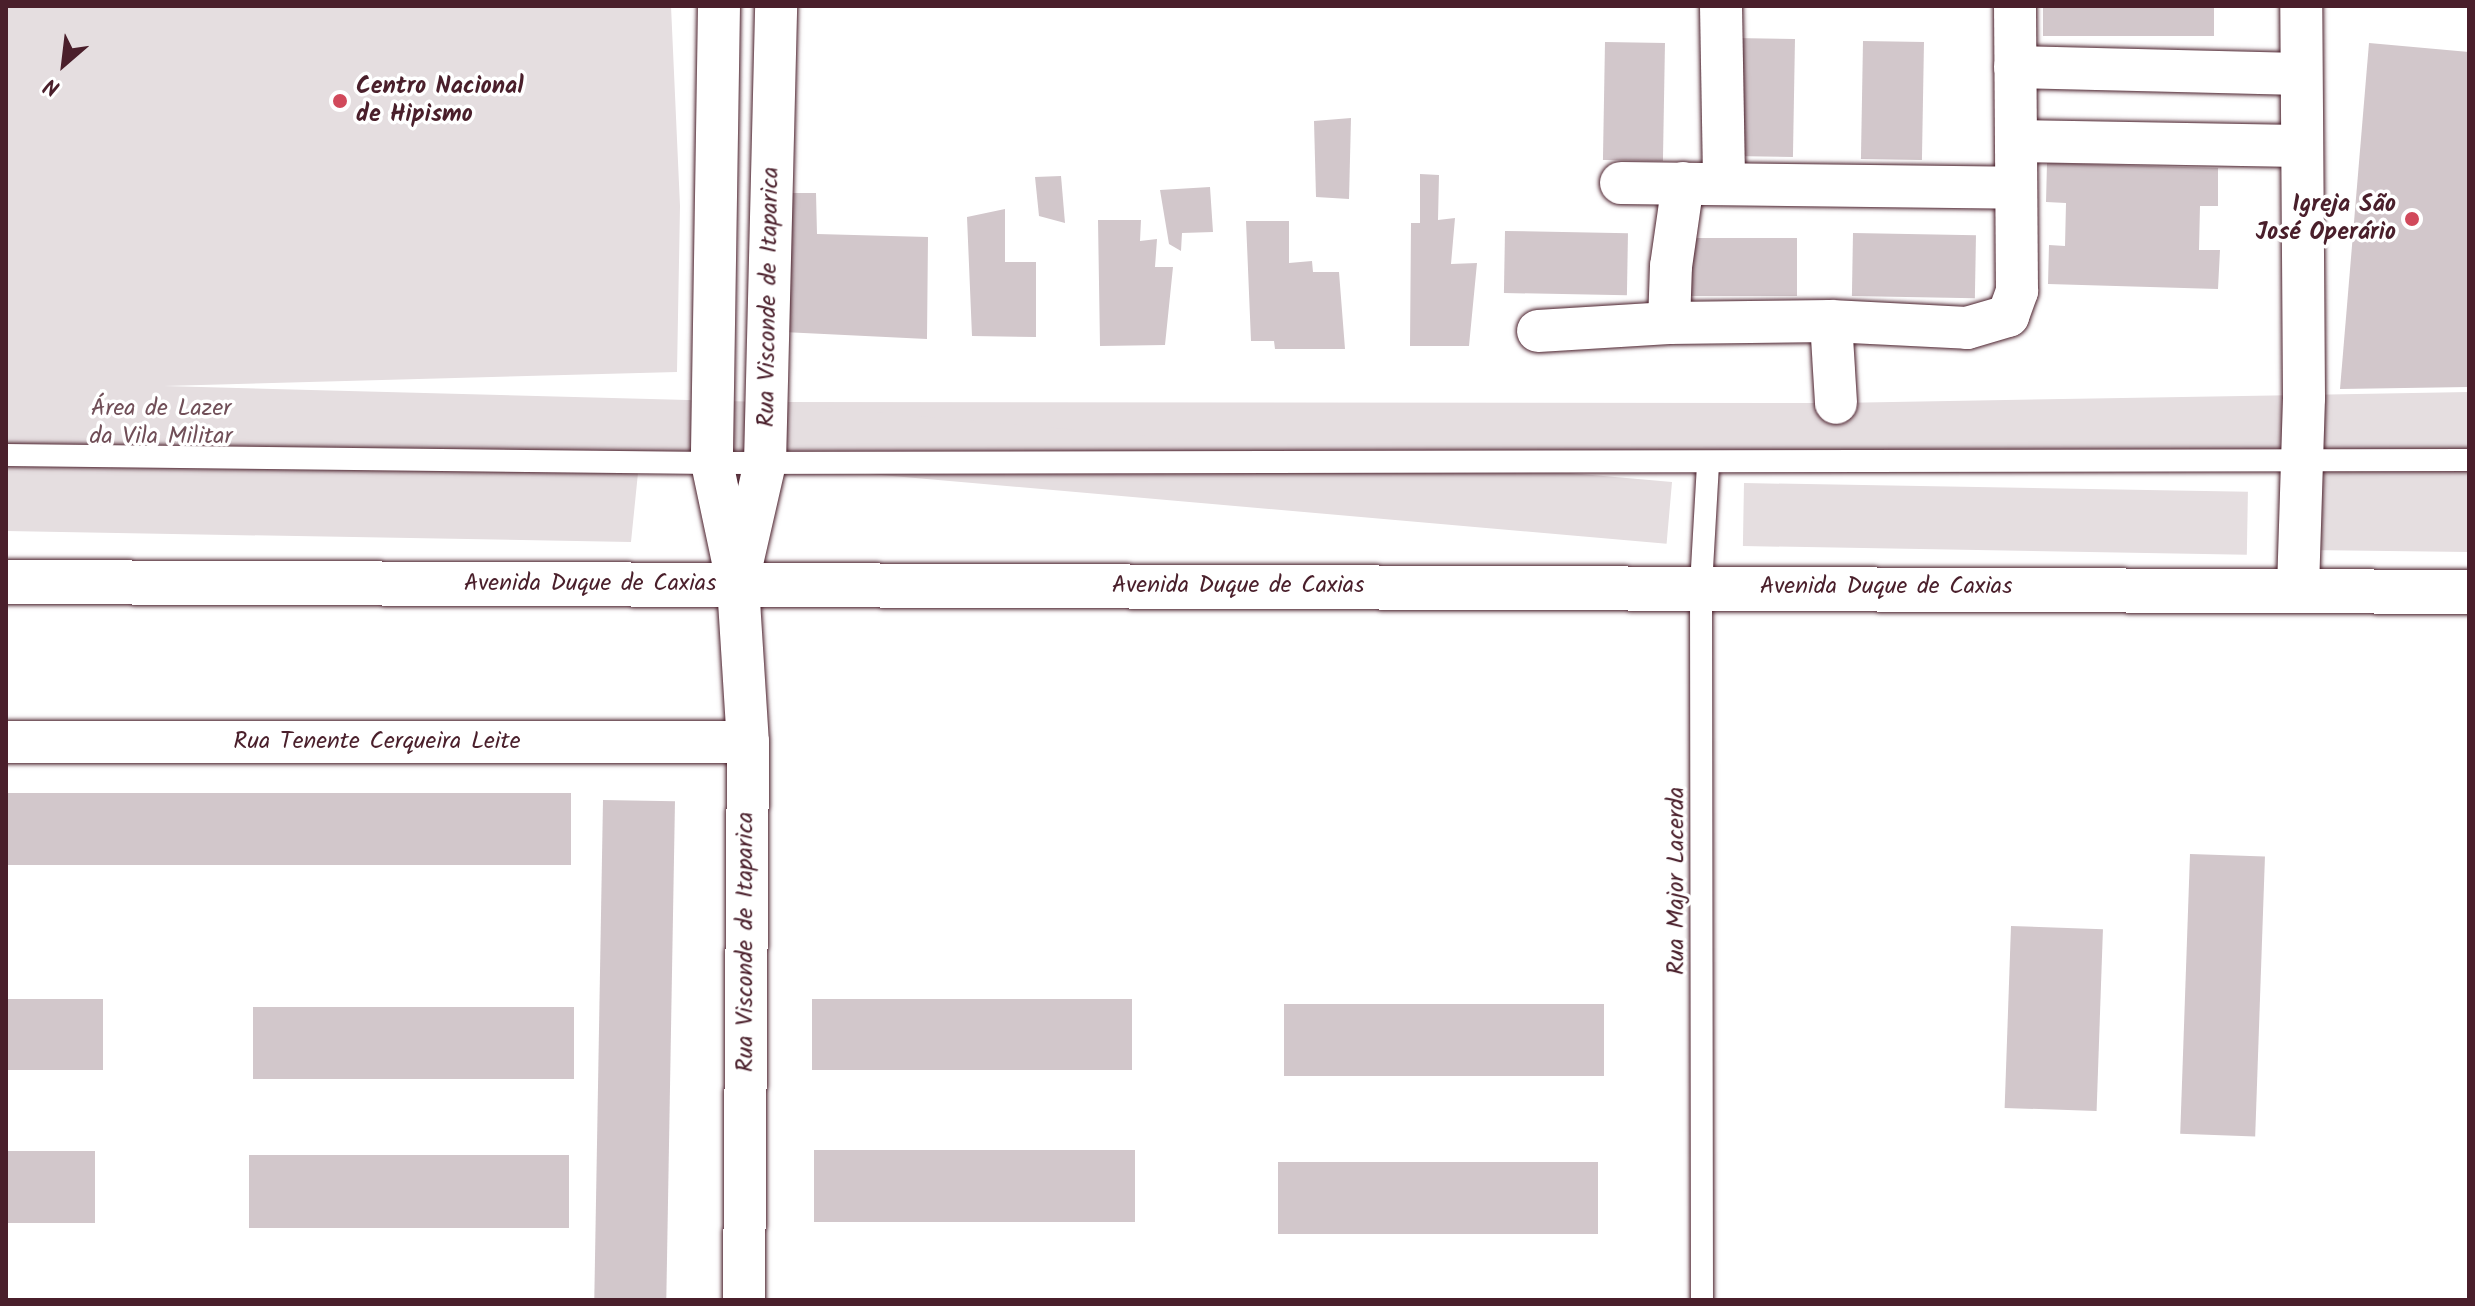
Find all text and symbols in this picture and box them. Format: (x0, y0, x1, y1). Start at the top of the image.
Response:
north arrow (24, 24, 104, 104)
text: N (38, 67, 67, 104)
place label: Centro Nacional de Hipismo (356, 73, 524, 129)
marker: Centro Nacional de Hipismo (331, 92, 349, 110)
street label: Rua Visconde de Itaparica (752, 166, 786, 428)
place label: Igreja São José Operário (2256, 191, 2396, 247)
marker: Igreja São José Operário (2403, 210, 2421, 228)
park label: Área de Lazer da Vila Militar (90, 395, 232, 451)
street label: Avenida Duque de Caxias (464, 570, 716, 598)
street label: Avenida Duque de Caxias (1112, 572, 1364, 600)
street label: Avenida Duque de Caxias (1760, 573, 2012, 601)
street label: Rua Tenente Cerqueira Leite (233, 728, 521, 756)
street label: Rua Major Lacerda (1663, 787, 1691, 975)
street label: Rua Visconde de Itaparica (732, 812, 760, 1072)

